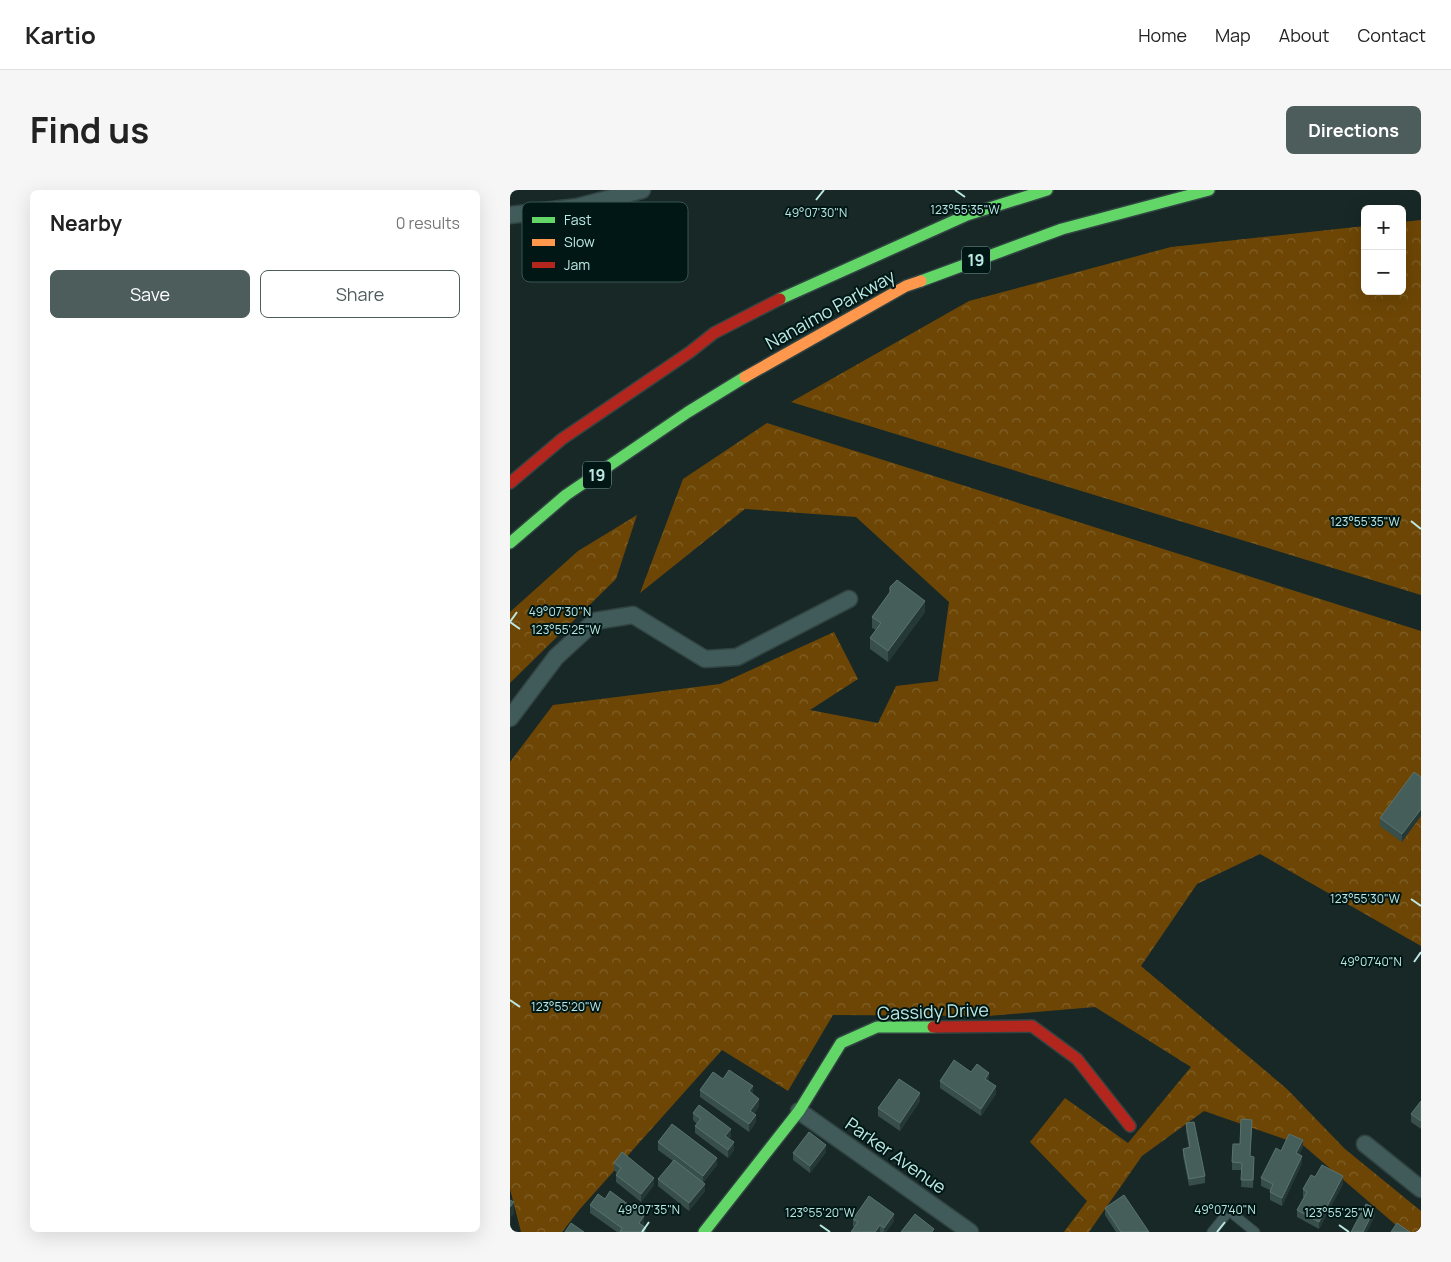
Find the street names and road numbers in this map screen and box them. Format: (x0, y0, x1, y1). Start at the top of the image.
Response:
road number: 19 (962, 246, 990, 274)
street label: Nanaimo Parkway (761, 263, 900, 355)
road number: 19 (583, 462, 611, 488)
street label: Cassidy Drive (877, 997, 989, 1025)
street label: Parker Avenue (841, 1111, 951, 1199)

